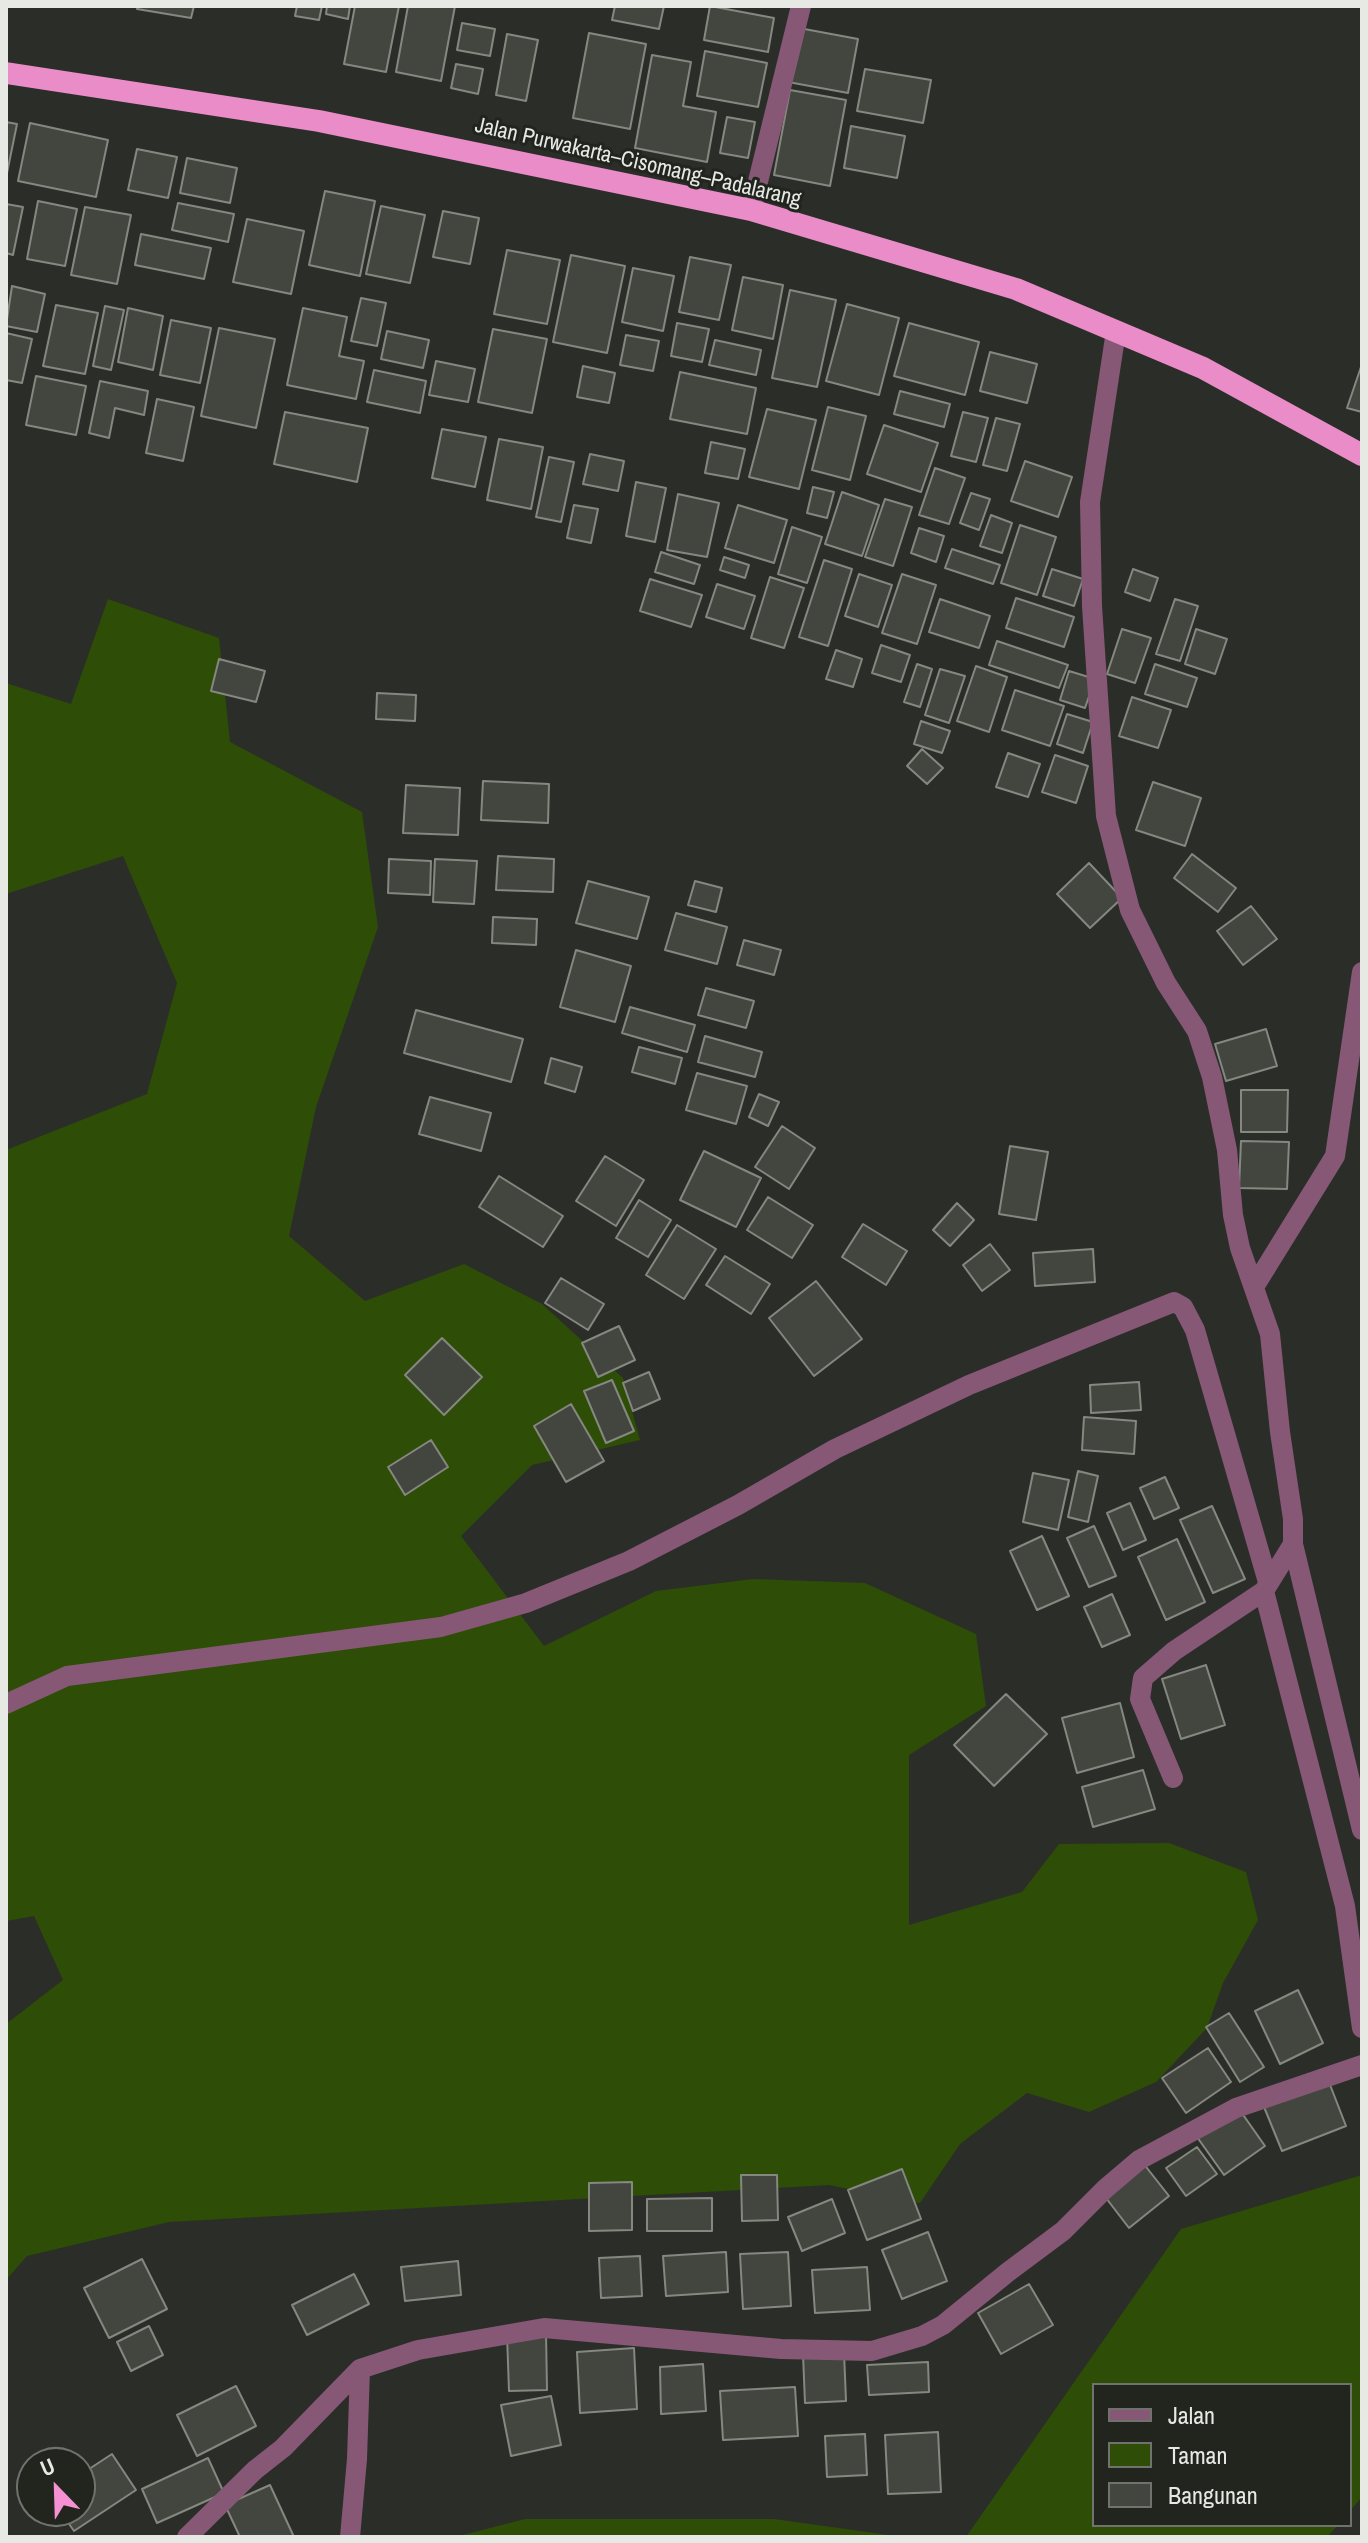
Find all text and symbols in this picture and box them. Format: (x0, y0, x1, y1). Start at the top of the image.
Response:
street label: Jalan Purwakarta–Cisomang–Padalarang (472, 113, 804, 213)
legend (1092, 2383, 1352, 2527)
text: Jalan (1168, 2399, 1215, 2431)
text: Taman (1168, 2439, 1227, 2471)
north arrow (16, 2447, 96, 2527)
text: U (36, 2450, 59, 2483)
text: Bangunan (1168, 2479, 1258, 2511)

